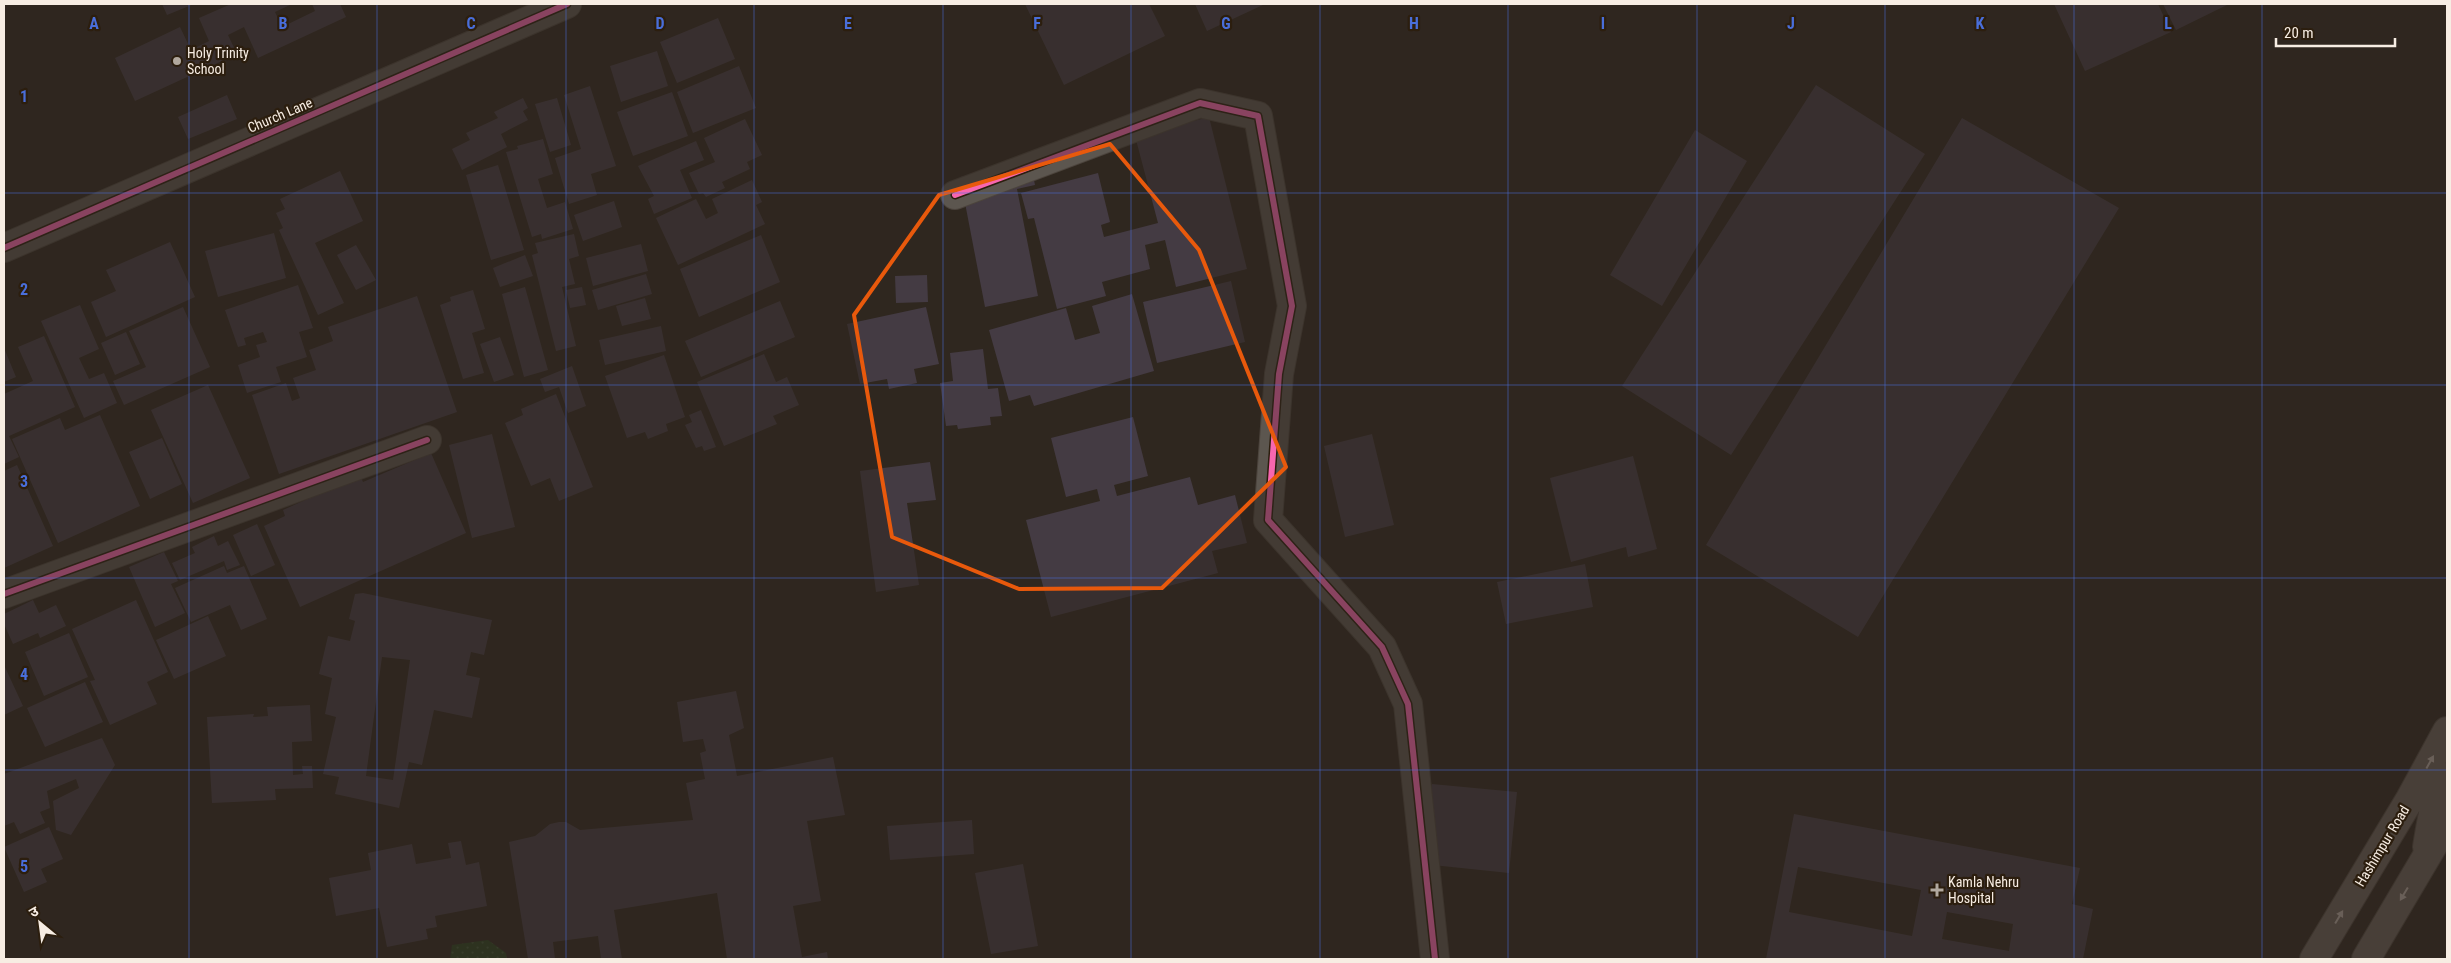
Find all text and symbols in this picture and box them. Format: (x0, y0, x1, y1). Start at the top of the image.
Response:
text: A (89, 14, 99, 33)
text: B (279, 14, 288, 33)
text: C (466, 14, 476, 33)
text: D (655, 14, 665, 33)
text: E (844, 14, 852, 33)
text: F (1033, 14, 1041, 33)
text: G (1221, 14, 1231, 33)
text: H (1409, 14, 1419, 33)
text: I (1601, 14, 1605, 33)
text: J (1787, 14, 1795, 33)
text: K (1976, 14, 1985, 33)
text: L (2164, 14, 2172, 33)
scale bar (2276, 15, 2395, 47)
text: 20 m (2284, 24, 2314, 42)
place label: Holy Trinity School (187, 45, 249, 77)
marker: Holy Trinity School (171, 55, 183, 67)
text: 1 (20, 87, 28, 106)
street label: Church Lane (245, 94, 315, 136)
text: 2 (20, 280, 28, 299)
text: 3 (20, 472, 28, 491)
text: 4 (20, 665, 28, 684)
one-way arrow (2426, 756, 2435, 769)
street label: Hashimpur Road (2352, 803, 2412, 889)
text: 5 (20, 857, 28, 876)
place label: Kamla Nehru Hospital (1948, 874, 2019, 906)
marker: Kamla Nehru Hospital (1930, 883, 1944, 897)
one-way arrow (2400, 888, 2409, 901)
north arrow (15, 898, 65, 948)
text: उ (26, 902, 42, 921)
one-way arrow (2334, 911, 2343, 924)

